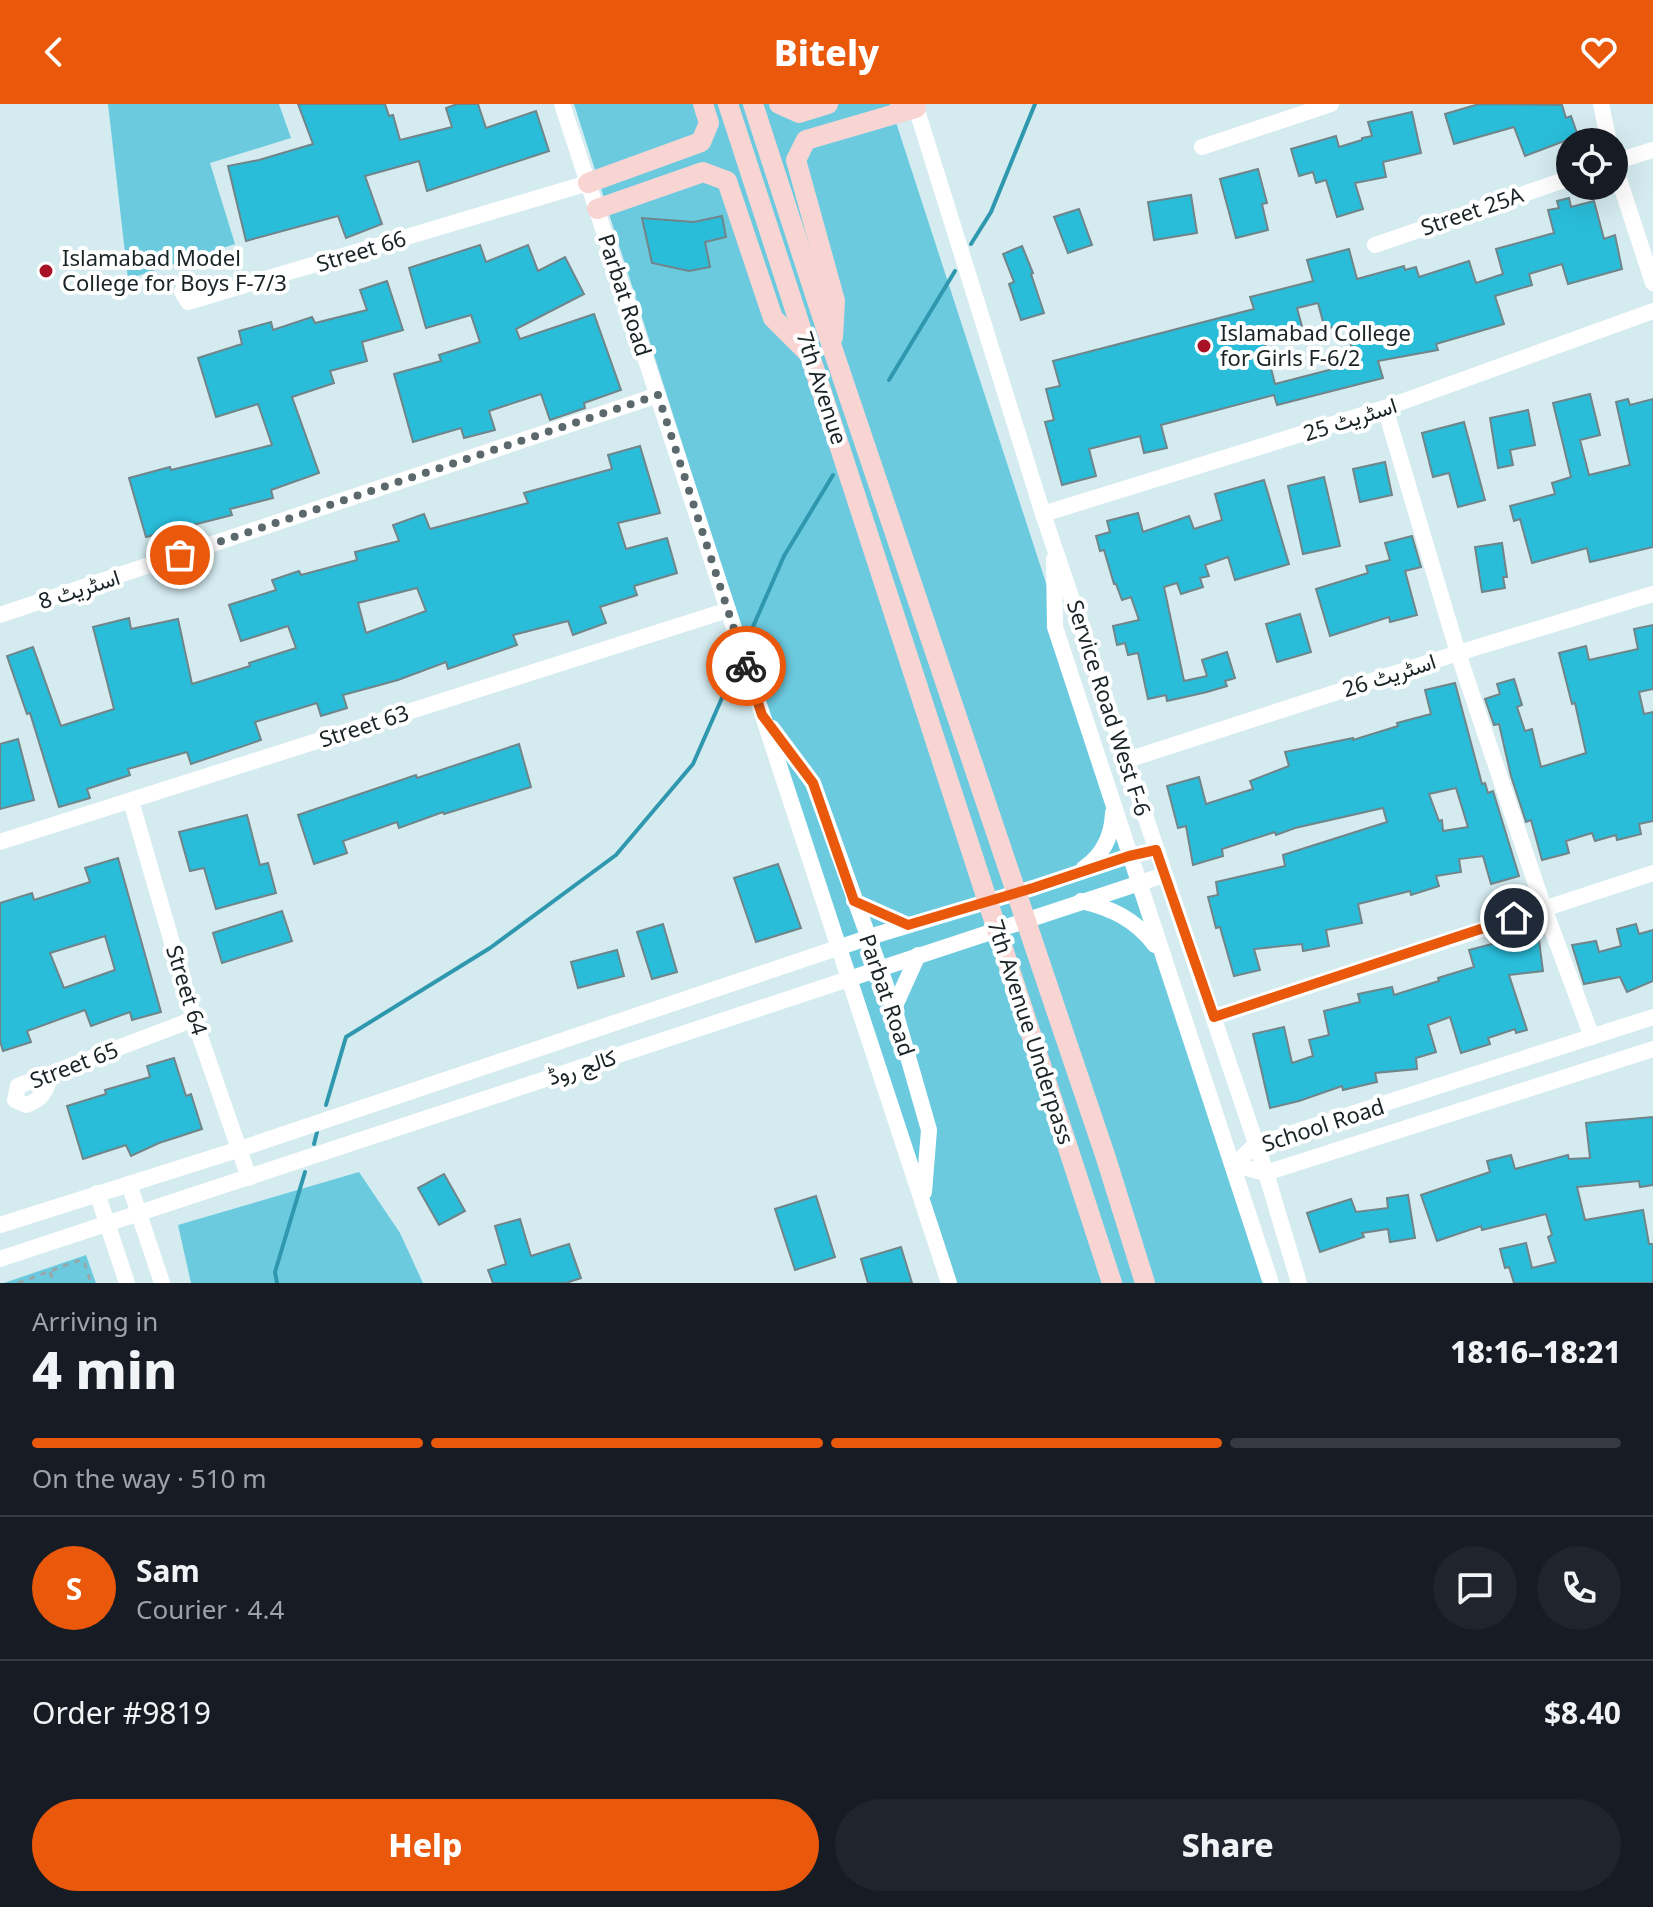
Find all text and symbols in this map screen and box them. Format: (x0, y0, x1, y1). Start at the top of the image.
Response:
text: Bitely (774, 28, 879, 77)
icon: back (32, 30, 76, 74)
icon: heart (1577, 30, 1621, 74)
map controls (1556, 128, 1628, 200)
button: locate (1556, 128, 1628, 200)
street label: Street 25A (1417, 178, 1528, 242)
street label: Street 66 (312, 222, 409, 278)
street label: Parbat Road (592, 230, 660, 360)
place label: Islamabad Model College for Boys F-7/3 (62, 242, 287, 297)
marker: Islamabad Model College for Boys F-7/3 (37, 262, 55, 280)
place label: Islamabad College for Girls F-6/2 (1220, 317, 1411, 372)
street label: 7th Avenue (791, 327, 855, 448)
marker: Islamabad College for Girls F-6/2 (1195, 337, 1213, 355)
street label: اسٹریٹ 25 (1299, 389, 1400, 447)
pin (146, 521, 214, 589)
icon: bag (158, 533, 202, 577)
street label: اسٹریٹ 8 (34, 561, 123, 615)
street label: Service Road West F-6 (1061, 596, 1159, 820)
courier (706, 626, 786, 706)
icon: bike (724, 644, 768, 688)
street label: اسٹریٹ 26 (1338, 645, 1439, 703)
street label: Street 63 (315, 697, 412, 754)
pin (1480, 884, 1548, 952)
icon: home (1492, 896, 1536, 940)
street label: 7th Avenue Underpass (981, 916, 1082, 1148)
street label: Parbat Road (853, 930, 923, 1060)
street label: Street 64 (160, 941, 216, 1039)
street label: Street 65 (25, 1034, 122, 1095)
street label: کالج روڈ (544, 1041, 620, 1092)
street label: School Road (1258, 1090, 1388, 1158)
text: Arriving in (32, 1303, 158, 1339)
text: 18:16–18:21 (1450, 1331, 1621, 1372)
text: 4 min (32, 1333, 177, 1404)
text: On the way · 510 m (32, 1460, 266, 1496)
button: chat (1433, 1546, 1517, 1630)
button: phone (1537, 1546, 1621, 1630)
text: Sam (136, 1550, 200, 1591)
text: S (66, 1568, 82, 1609)
text: Courier · 4.4 (136, 1591, 284, 1627)
text: Order #9819 (32, 1692, 211, 1733)
text: $8.40 (1544, 1692, 1621, 1733)
button: Help (32, 1799, 819, 1891)
button: Share (835, 1799, 1621, 1891)

